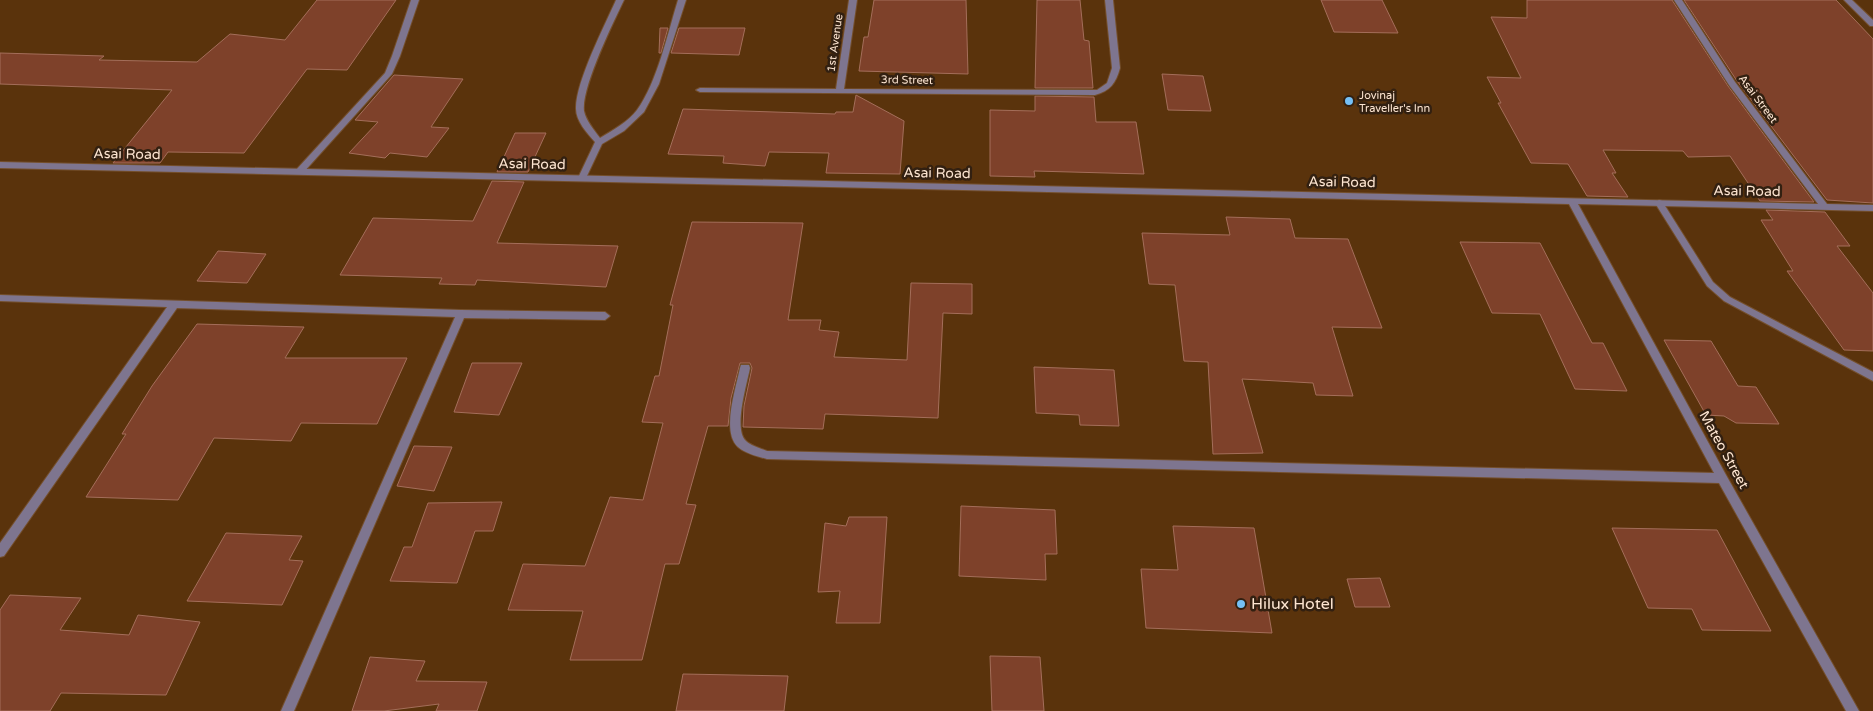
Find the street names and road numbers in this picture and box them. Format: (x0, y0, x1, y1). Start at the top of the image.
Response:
street label: 1st Avenue (824, 13, 846, 73)
street label: Asai Street (1736, 72, 1780, 126)
street label: 3rd Street (881, 73, 933, 87)
street label: Asai Road (93, 145, 161, 163)
street label: Asai Road (498, 155, 566, 173)
street label: Asai Road (903, 164, 971, 182)
street label: Asai Road (1308, 173, 1376, 191)
street label: Asai Road (1713, 182, 1781, 200)
street label: Mateo Street (1696, 408, 1753, 493)

